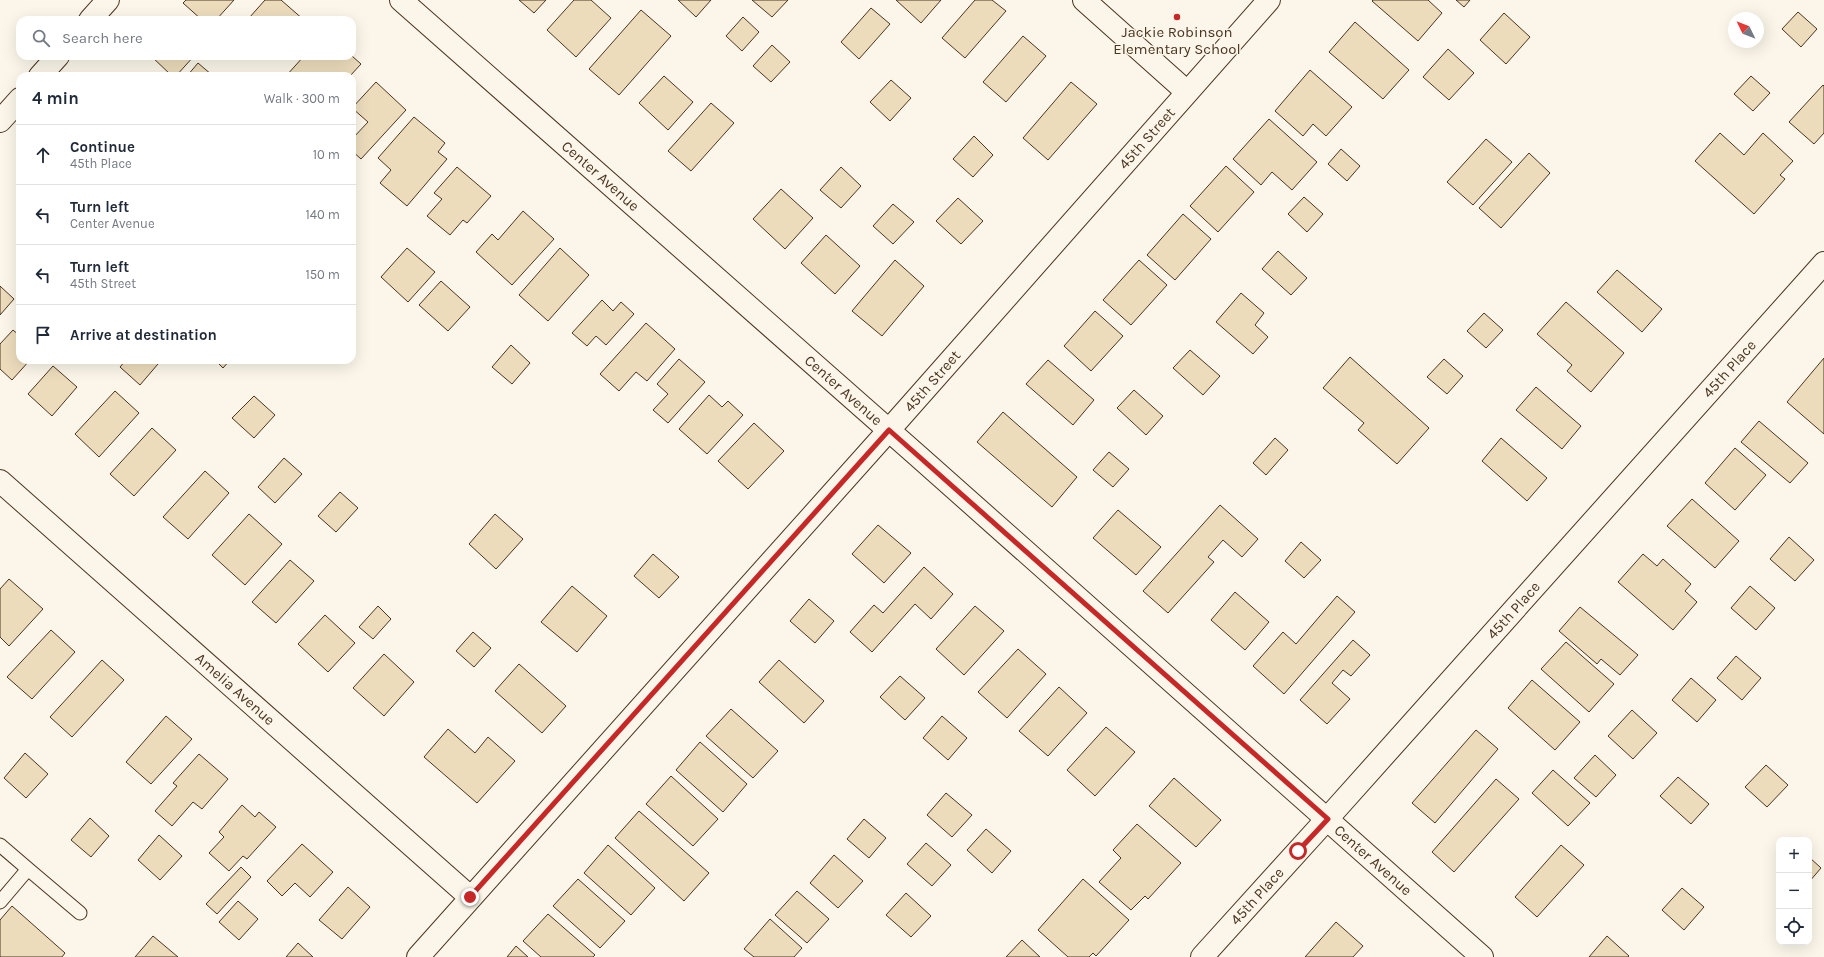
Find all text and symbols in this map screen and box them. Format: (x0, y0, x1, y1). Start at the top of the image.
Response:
marker: Jackie Robinson Elementary School (1172, 12, 1182, 22)
north arrow (1728, 12, 1764, 48)
search box (16, 16, 356, 60)
place label: Jackie Robinson Elementary School (1113, 23, 1241, 58)
icon: search (30, 27, 52, 49)
text: Search here (62, 29, 143, 47)
text: 4 min (32, 88, 79, 108)
text: Walk · 300 m (264, 91, 340, 106)
street label: 45th Street (1115, 104, 1179, 173)
street label: Center Avenue (558, 137, 643, 215)
text: Continue (70, 138, 135, 156)
icon: ahead (32, 144, 54, 166)
text: 10 m (313, 147, 340, 162)
text: 45th Place (70, 156, 132, 171)
text: Turn left (70, 198, 129, 216)
icon: left (32, 204, 54, 226)
text: 140 m (305, 207, 340, 222)
text: Center Avenue (70, 216, 155, 231)
text: Turn left (70, 258, 129, 276)
icon: left (32, 264, 54, 286)
text: 150 m (305, 267, 340, 282)
text: 45th Street (70, 276, 136, 291)
icon: arrive (32, 324, 54, 346)
text: Arrive at destination (70, 326, 217, 344)
street label: 45th Place (1699, 336, 1760, 401)
street label: 45th Street (900, 346, 964, 416)
street label: Center Avenue (801, 351, 886, 429)
street label: 45th Place (1483, 578, 1544, 643)
street label: Amelia Avenue (192, 649, 279, 729)
street label: Center Avenue (1331, 821, 1416, 899)
map controls (1776, 837, 1812, 945)
button: + (1776, 837, 1812, 873)
route start (1289, 842, 1307, 860)
street label: 45th Place (1226, 864, 1288, 929)
button: − (1776, 873, 1812, 909)
route end (461, 888, 479, 906)
button: locate (1776, 909, 1812, 945)

